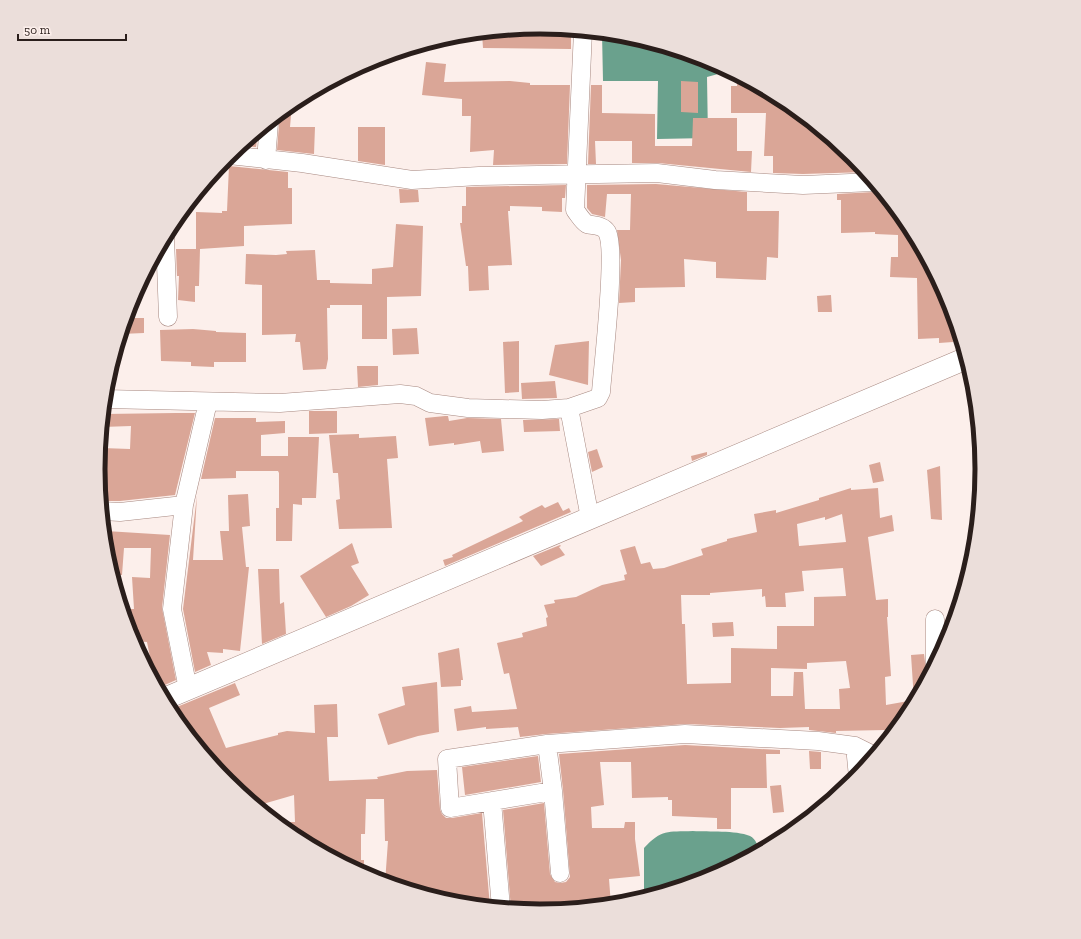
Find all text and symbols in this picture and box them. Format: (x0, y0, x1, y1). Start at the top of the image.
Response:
scale bar (18, 16, 126, 42)
text: 50 m (24, 23, 51, 37)

